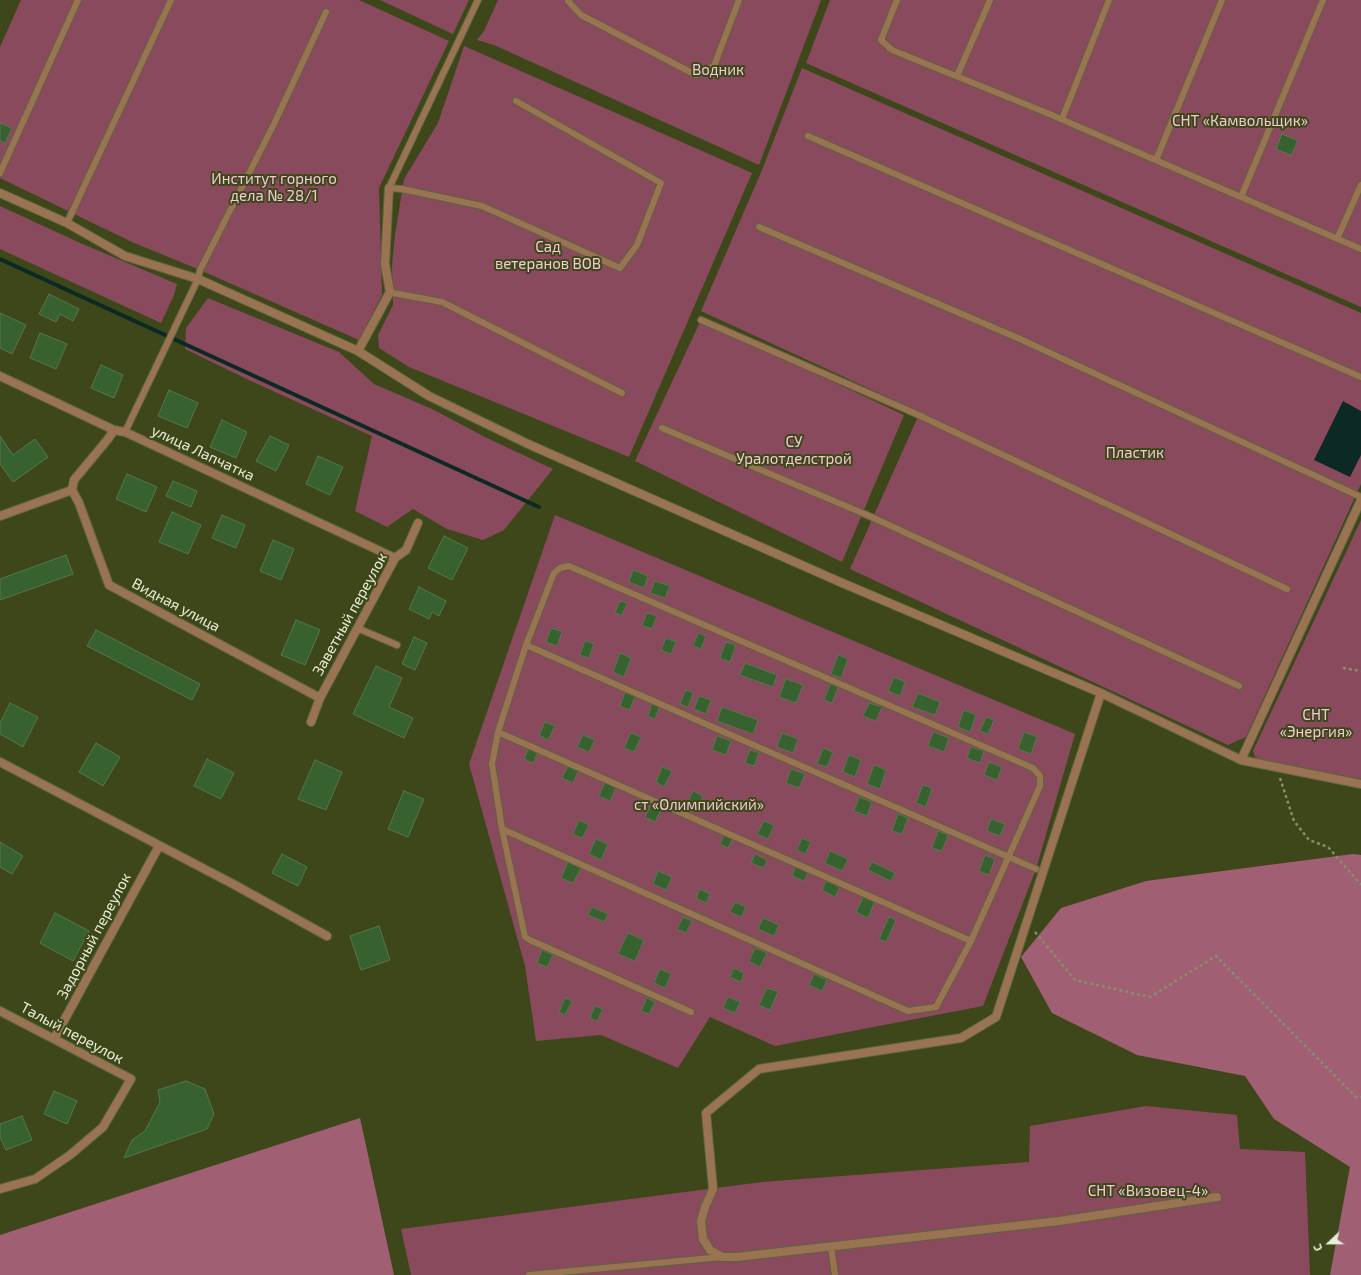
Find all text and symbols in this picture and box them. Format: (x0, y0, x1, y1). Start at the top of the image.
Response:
park label: Водник (692, 61, 744, 79)
park label: СНТ «Камвольщик» (1172, 112, 1308, 130)
park label: Институт горного дела № 28/1 (211, 170, 337, 205)
park label: Сад ветеранов ВОВ (495, 238, 601, 273)
street label: улица Лапчатка (149, 421, 257, 485)
park label: СУ Уралотделстрой (736, 433, 852, 468)
park label: Пластик (1106, 444, 1164, 462)
street label: Заветный переулок (309, 549, 391, 679)
street label: Видная улица (129, 574, 223, 636)
park label: СНТ «Энергия» (1280, 706, 1352, 741)
park label: ст «Олимпийский» (634, 796, 764, 814)
street label: Задорный переулок (53, 870, 135, 1002)
street label: Талый переулок (17, 998, 127, 1068)
park label: СНТ «Визовец-4» (1088, 1182, 1208, 1200)
north arrow (1309, 1223, 1349, 1263)
text: С (1310, 1242, 1325, 1253)

